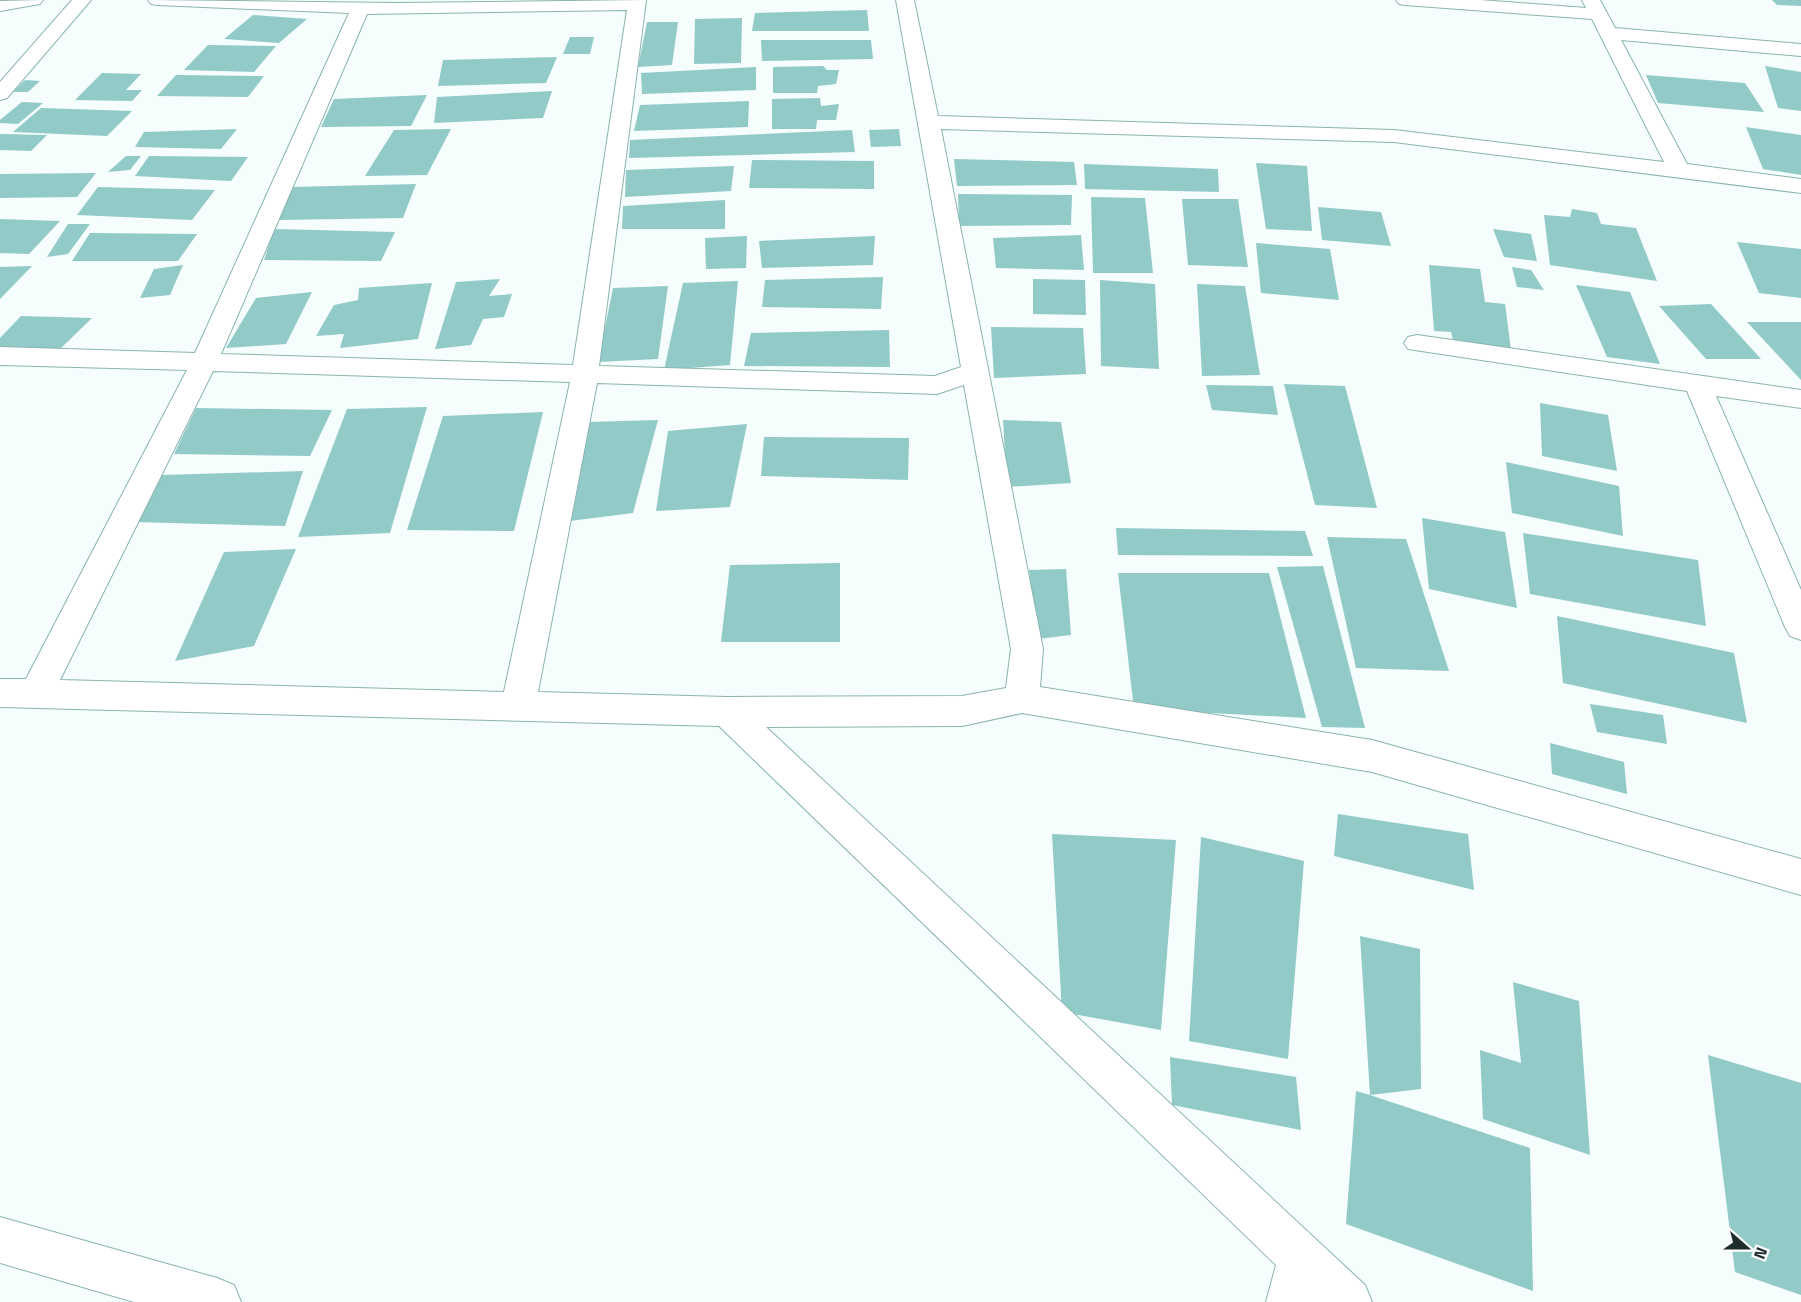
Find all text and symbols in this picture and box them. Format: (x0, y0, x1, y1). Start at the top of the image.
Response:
north arrow (1717, 1218, 1777, 1278)
text: N (1748, 1244, 1774, 1263)

